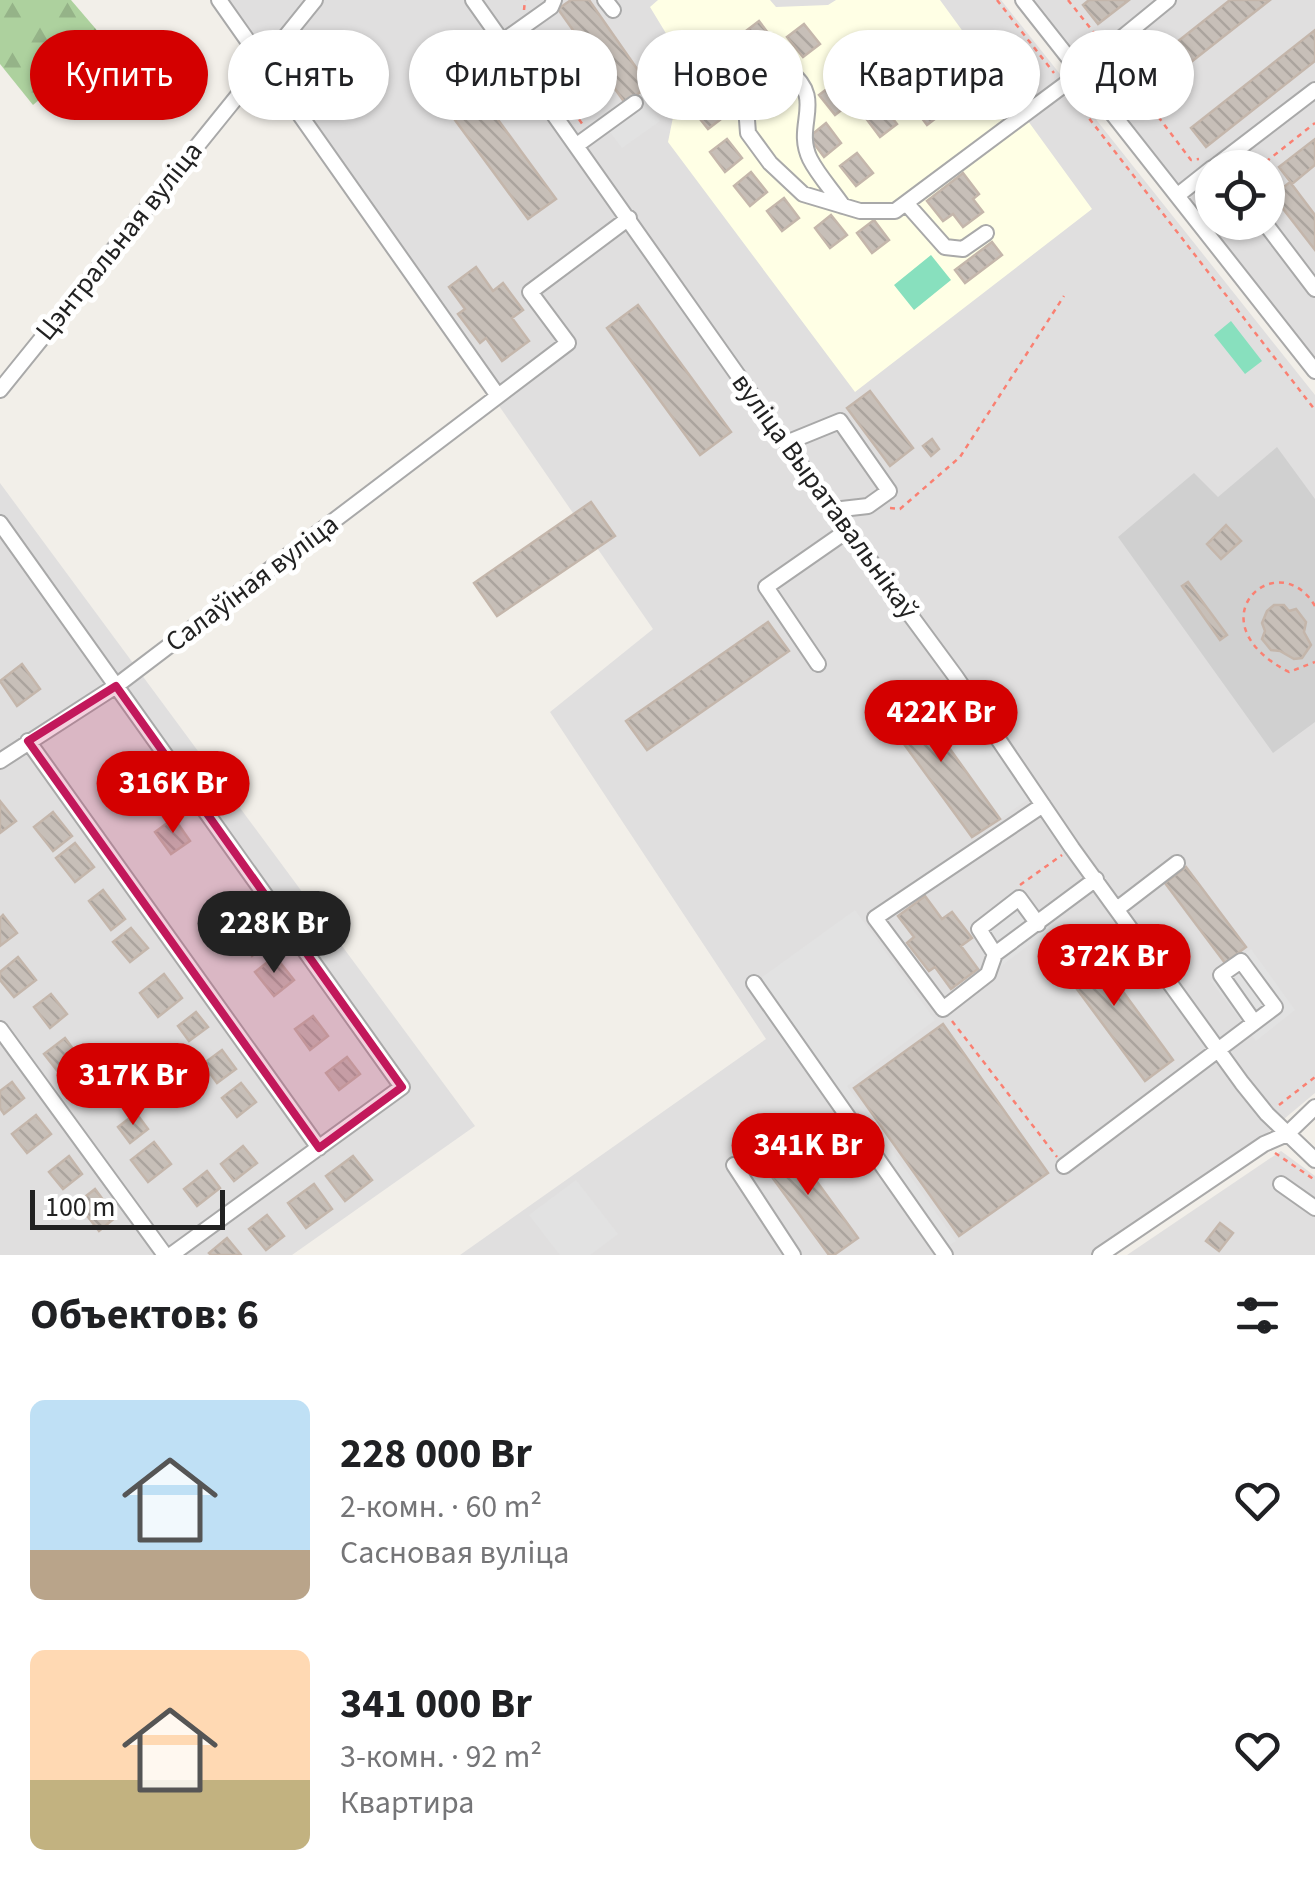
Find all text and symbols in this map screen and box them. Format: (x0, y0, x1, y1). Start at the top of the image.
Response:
chip: Купить (30, 30, 208, 120)
chip: Снять (228, 30, 389, 120)
chip: Фильтры (409, 30, 617, 120)
chip: Новое (637, 30, 803, 120)
chip: Квартира (823, 30, 1040, 120)
chip: Дом (1060, 30, 1194, 120)
street label: Цэнтральная вуліца (26, 133, 212, 349)
map controls (1195, 150, 1285, 240)
button: locate (1195, 150, 1285, 240)
street label: вуліца Выратавальнікаў (722, 365, 928, 627)
street label: Салаўіная вуліца (157, 505, 347, 661)
pin: 422K Br (849, 680, 1033, 765)
text: 422K Br (887, 689, 995, 735)
pin: 316K Br (81, 751, 265, 836)
text: 316K Br (119, 760, 227, 806)
pin: 228K Br (182, 891, 366, 976)
text: 228K Br (220, 900, 328, 946)
pin: 372K Br (1022, 924, 1206, 1009)
text: 372K Br (1060, 933, 1168, 979)
pin: 317K Br (41, 1043, 225, 1128)
text: 317K Br (79, 1052, 187, 1098)
pin: 341K Br (716, 1113, 900, 1198)
text: 341K Br (754, 1122, 862, 1168)
scale bar (30, 1185, 225, 1230)
text: 100 m (45, 1187, 116, 1227)
text: Объектов: 6 (30, 1285, 259, 1345)
icon: filters (1230, 1288, 1285, 1343)
text: 228 000 Br (340, 1424, 532, 1484)
icon: home (110, 1440, 230, 1560)
icon: heart (1230, 1473, 1285, 1528)
text: 2-комн. · 60 m² (340, 1484, 542, 1530)
text: Сасновая вуліца (340, 1530, 569, 1576)
text: 341 000 Br (340, 1674, 532, 1734)
icon: home (110, 1690, 230, 1810)
icon: heart (1230, 1723, 1285, 1778)
text: 3-комн. · 92 m² (340, 1734, 542, 1780)
text: Квартира (340, 1780, 474, 1826)

